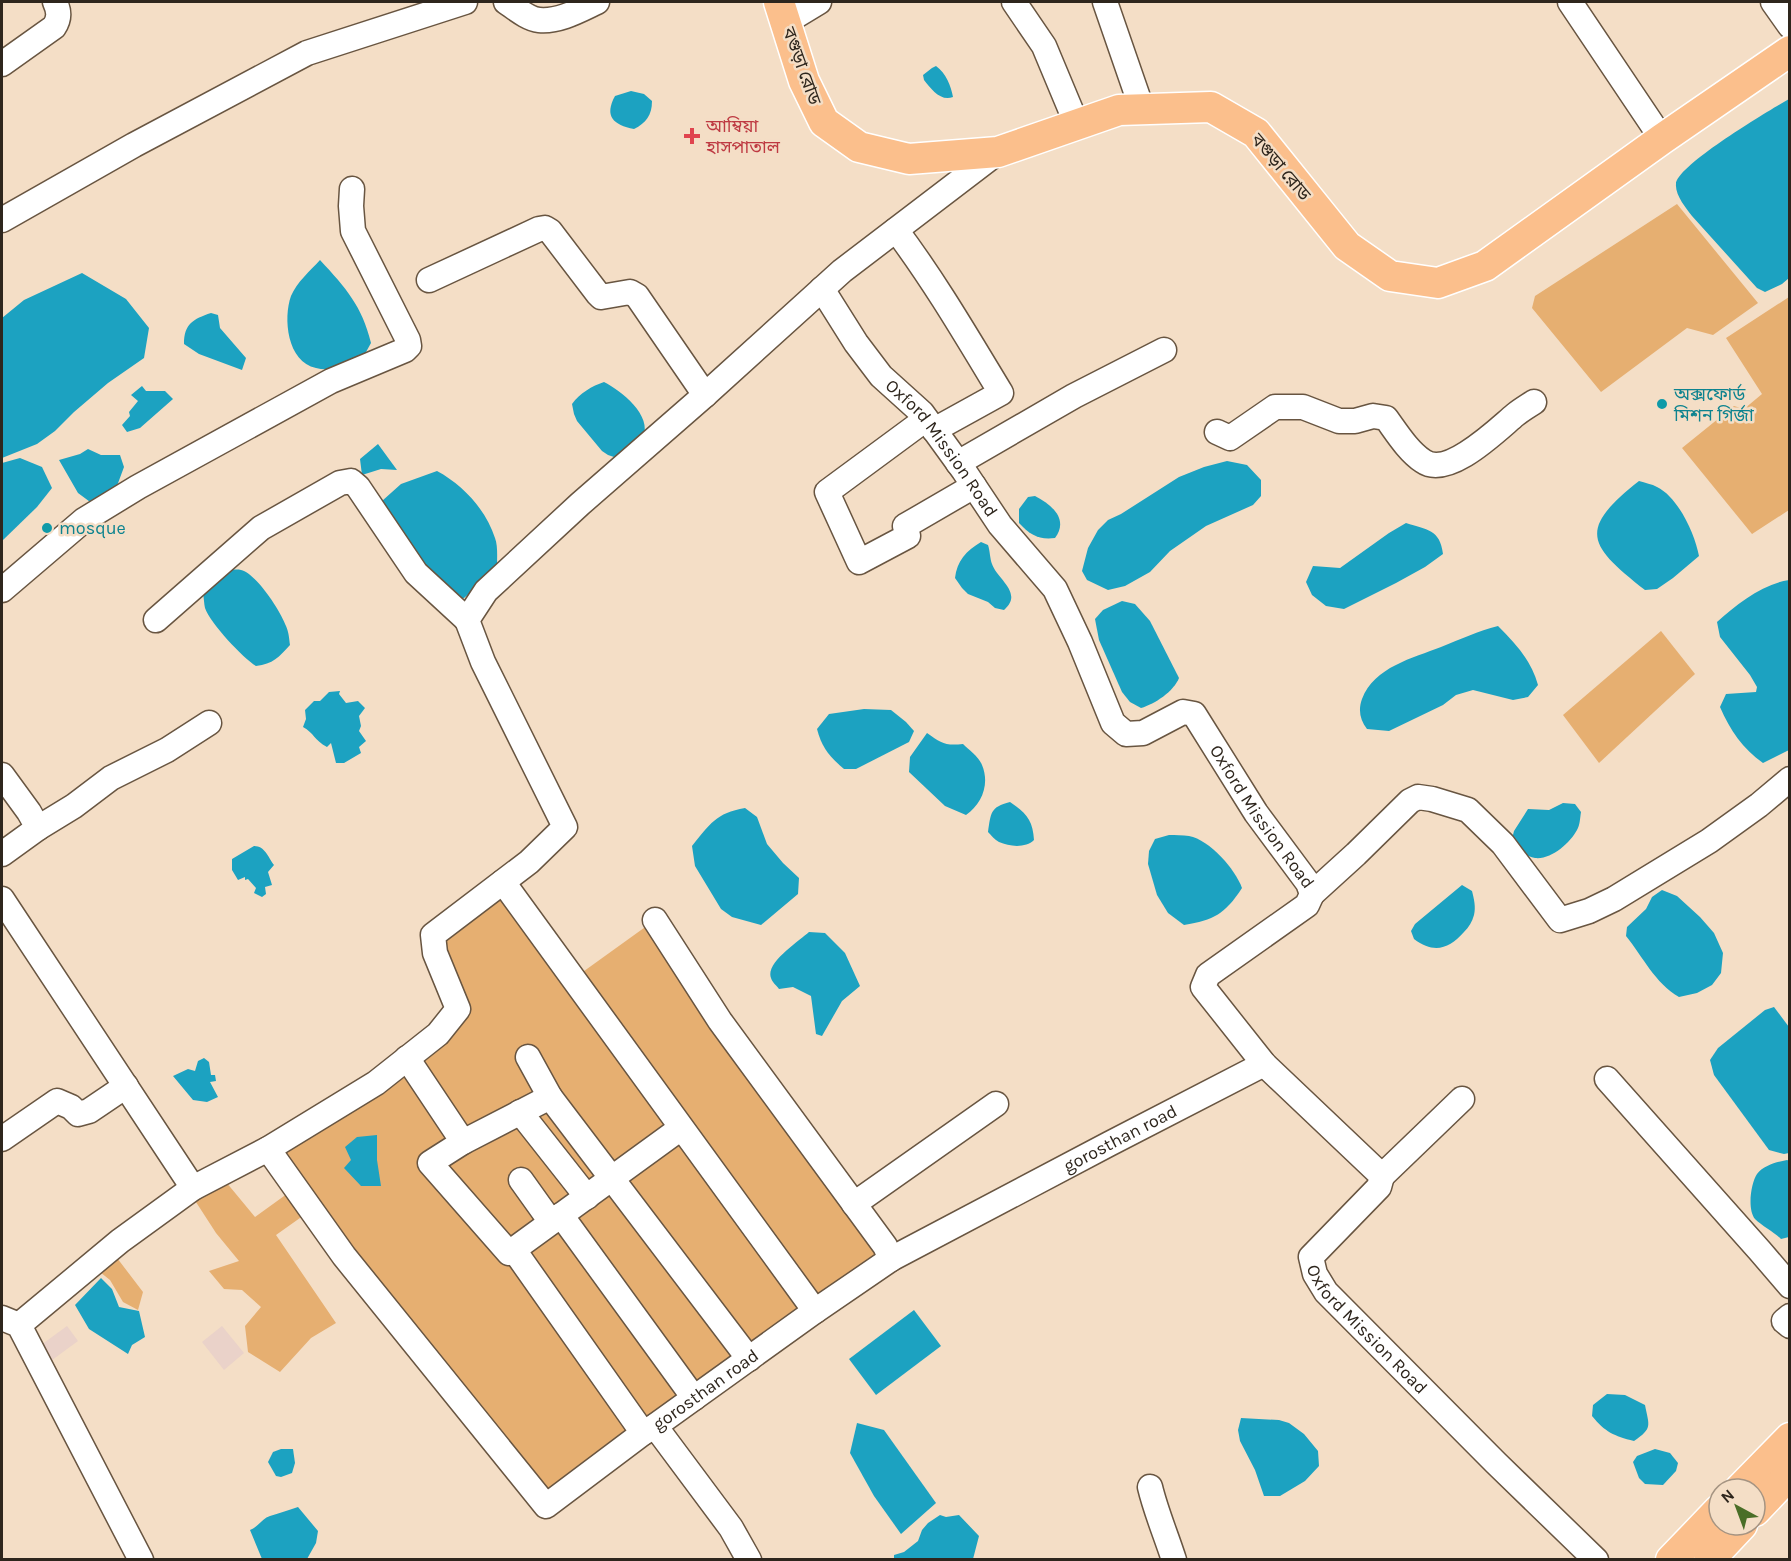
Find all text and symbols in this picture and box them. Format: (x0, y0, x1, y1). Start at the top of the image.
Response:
street label: বগুড়া রোড (777, 23, 826, 108)
place label: আম্বিয়া হাসপাতাল (705, 115, 781, 158)
marker: আম্বিয়া হাসপাতাল (683, 127, 701, 145)
street label: বগুড়া রোড (1246, 128, 1316, 205)
street label: Oxford Mission Road (881, 374, 1002, 521)
place label: অক্সফোর্ড মিশন গির্জা (1673, 383, 1754, 426)
marker: অক্সফোর্ড মিশন গির্জা (1655, 397, 1669, 411)
place label: mosque (59, 517, 126, 539)
marker: mosque (40, 521, 54, 535)
street label: Oxford Mission Road (1205, 741, 1319, 893)
street label: gorosthan road (1059, 1100, 1181, 1177)
street label: Oxford Mission Road (1302, 1263, 1432, 1399)
street label: gorosthan road (648, 1344, 763, 1435)
north arrow (1707, 1477, 1767, 1537)
text: N (1717, 1485, 1738, 1507)

